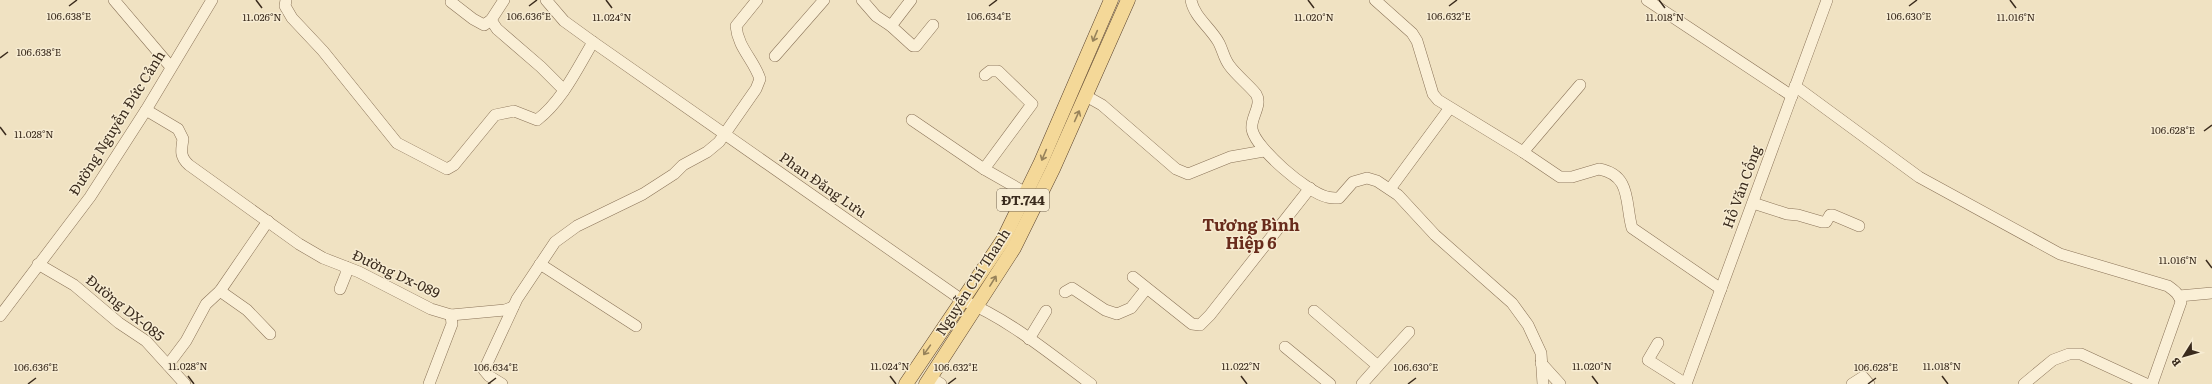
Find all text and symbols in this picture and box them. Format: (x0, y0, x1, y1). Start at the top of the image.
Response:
text: 106.638°E (47, 8, 91, 23)
text: 106.636°E (507, 8, 551, 23)
text: 106.634°E (967, 8, 1011, 23)
text: 106.632°E (1427, 8, 1471, 23)
text: 106.630°E (1887, 8, 1931, 23)
text: 11.026°N (242, 9, 282, 24)
text: 11.024°N (592, 9, 632, 24)
text: 11.020°N (1294, 9, 1334, 24)
text: 11.018°N (1646, 9, 1684, 24)
text: 11.016°N (1997, 9, 2035, 24)
one-way arrow (1091, 29, 1099, 41)
text: 106.638°E (17, 44, 61, 59)
street label: Đường Nguyễn Đức Cảnh (63, 46, 169, 199)
one-way arrow (1074, 110, 1082, 122)
text: 106.628°E (2151, 122, 2195, 137)
text: 11.028°N (14, 126, 54, 141)
street label: Hồ Văn Cống (1717, 142, 1765, 231)
street label: Phan Đăng Lưu (776, 147, 871, 222)
one-way arrow (1040, 149, 1047, 161)
road number: ĐT.744 (997, 189, 1049, 211)
district label: Tương Bình Hiệp 6 (1202, 212, 1300, 254)
street label: Nguyễn Chí Thanh (930, 224, 1014, 339)
street label: Đường Dx-089 (349, 244, 444, 302)
text: 11.016°N (2159, 252, 2197, 267)
street label: Đường DX-085 (82, 269, 169, 345)
one-way arrow (990, 275, 998, 287)
north arrow (2164, 336, 2204, 376)
one-way arrow (923, 344, 931, 355)
text: B (2166, 354, 2184, 370)
text: 11.028°N (168, 358, 208, 373)
text: 11.024°N (870, 358, 910, 373)
text: 11.022°N (1222, 358, 1260, 373)
text: 11.020°N (1572, 358, 1612, 373)
text: 11.018°N (1923, 358, 1961, 373)
text: 106.636°E (14, 359, 58, 374)
text: 106.634°E (474, 359, 518, 374)
text: 106.632°E (934, 359, 978, 374)
text: 106.630°E (1394, 359, 1438, 374)
text: 106.628°E (1854, 359, 1898, 374)

